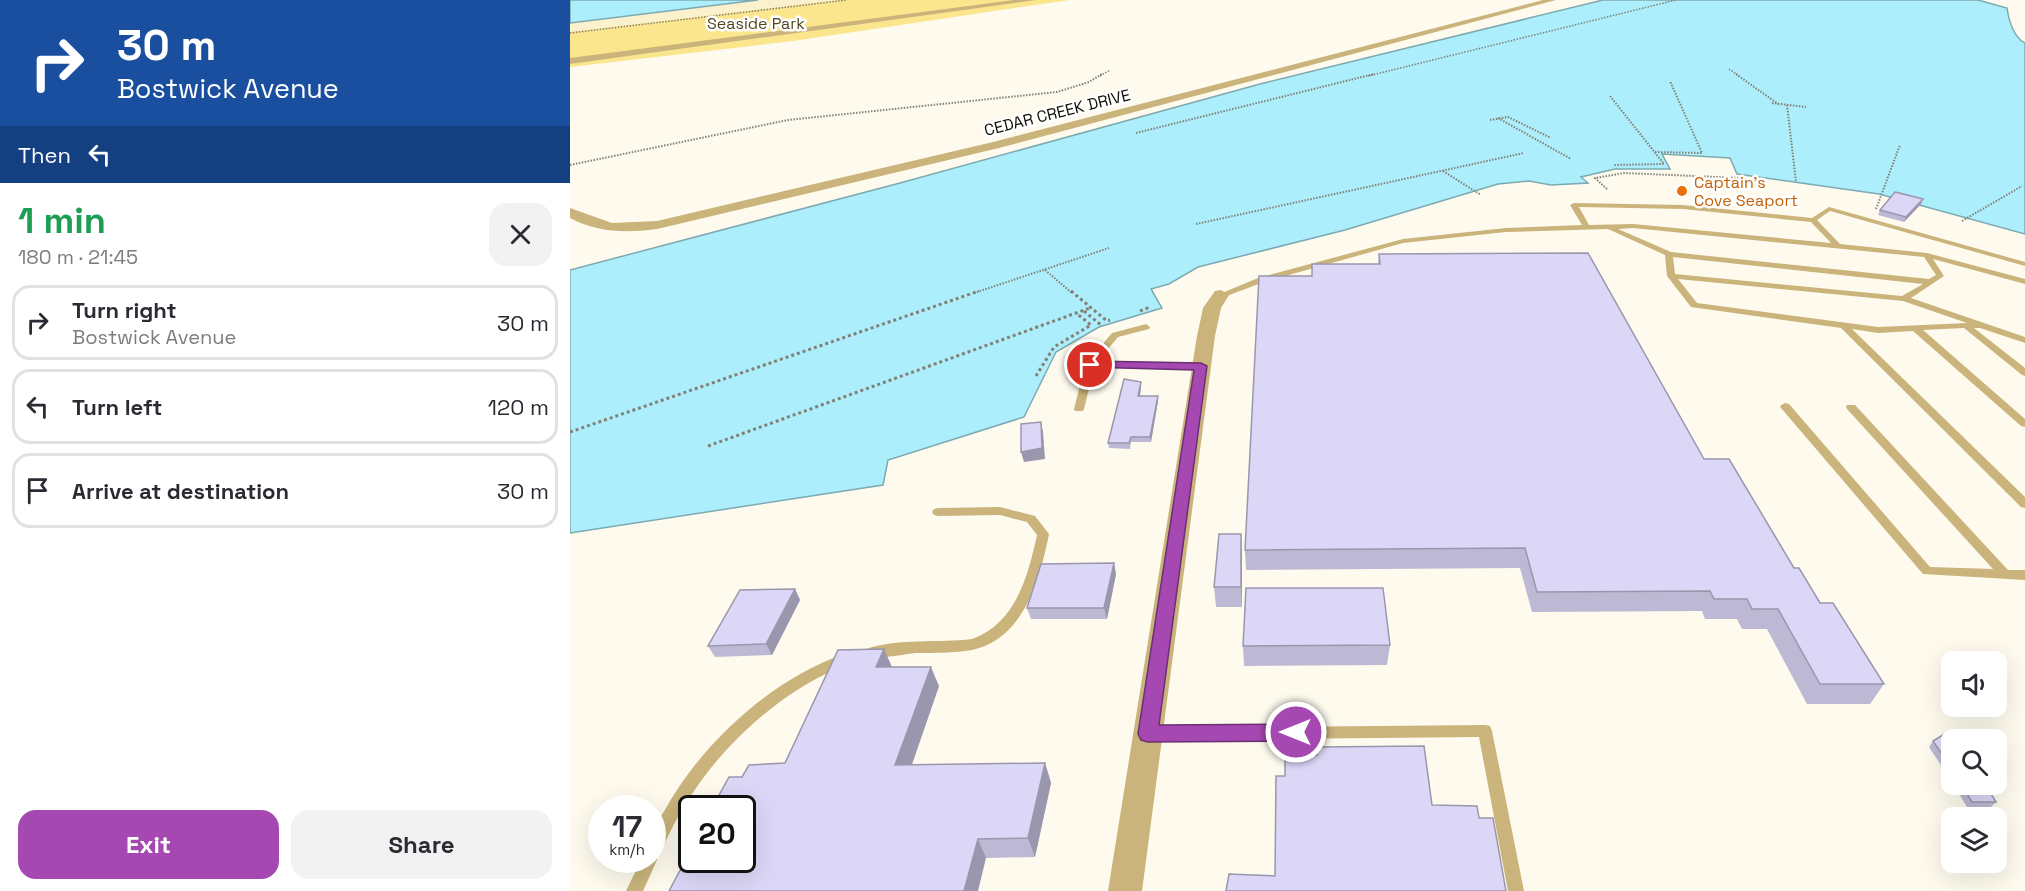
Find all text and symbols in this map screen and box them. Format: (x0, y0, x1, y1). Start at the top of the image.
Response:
park label: Seaside Park (707, 13, 805, 34)
text: 30 m (117, 19, 216, 72)
icon: right (18, 24, 96, 102)
text: Bostwick Avenue (117, 71, 339, 106)
street label: CEDAR CREEK DRIVE (982, 84, 1132, 141)
icon: left (83, 138, 116, 171)
text: Then (18, 141, 71, 169)
place label: Captain's Cove Seaport (1694, 172, 1798, 211)
marker: Captain's Cove Seaport (1675, 184, 1689, 198)
text: 1 min (18, 198, 106, 244)
button: close (489, 203, 552, 266)
text: 180 m · 21:45 (18, 244, 138, 270)
text: Turn right (72, 296, 177, 324)
icon: right (21, 306, 54, 339)
text: 30 m (497, 309, 549, 337)
text: Bostwick Avenue (72, 324, 236, 350)
pin (1064, 339, 1115, 390)
icon: arrive (1073, 348, 1106, 381)
icon: left (21, 390, 54, 423)
text: Turn left (72, 393, 162, 421)
text: 120 m (488, 393, 549, 421)
icon: arrive (21, 474, 54, 507)
text: Arrive at destination (72, 477, 289, 505)
text: 30 m (497, 477, 549, 505)
map controls (1941, 651, 2007, 873)
button: sound (1941, 651, 2007, 717)
position arrow (1264, 700, 1328, 764)
button: search (1941, 729, 2007, 795)
speed limit sign: 20 (678, 795, 756, 873)
text: 17 (612, 807, 642, 846)
button: layers (1941, 807, 2007, 873)
button: Exit (18, 810, 279, 879)
button: Share (291, 810, 552, 879)
text: km/h (609, 840, 645, 859)

